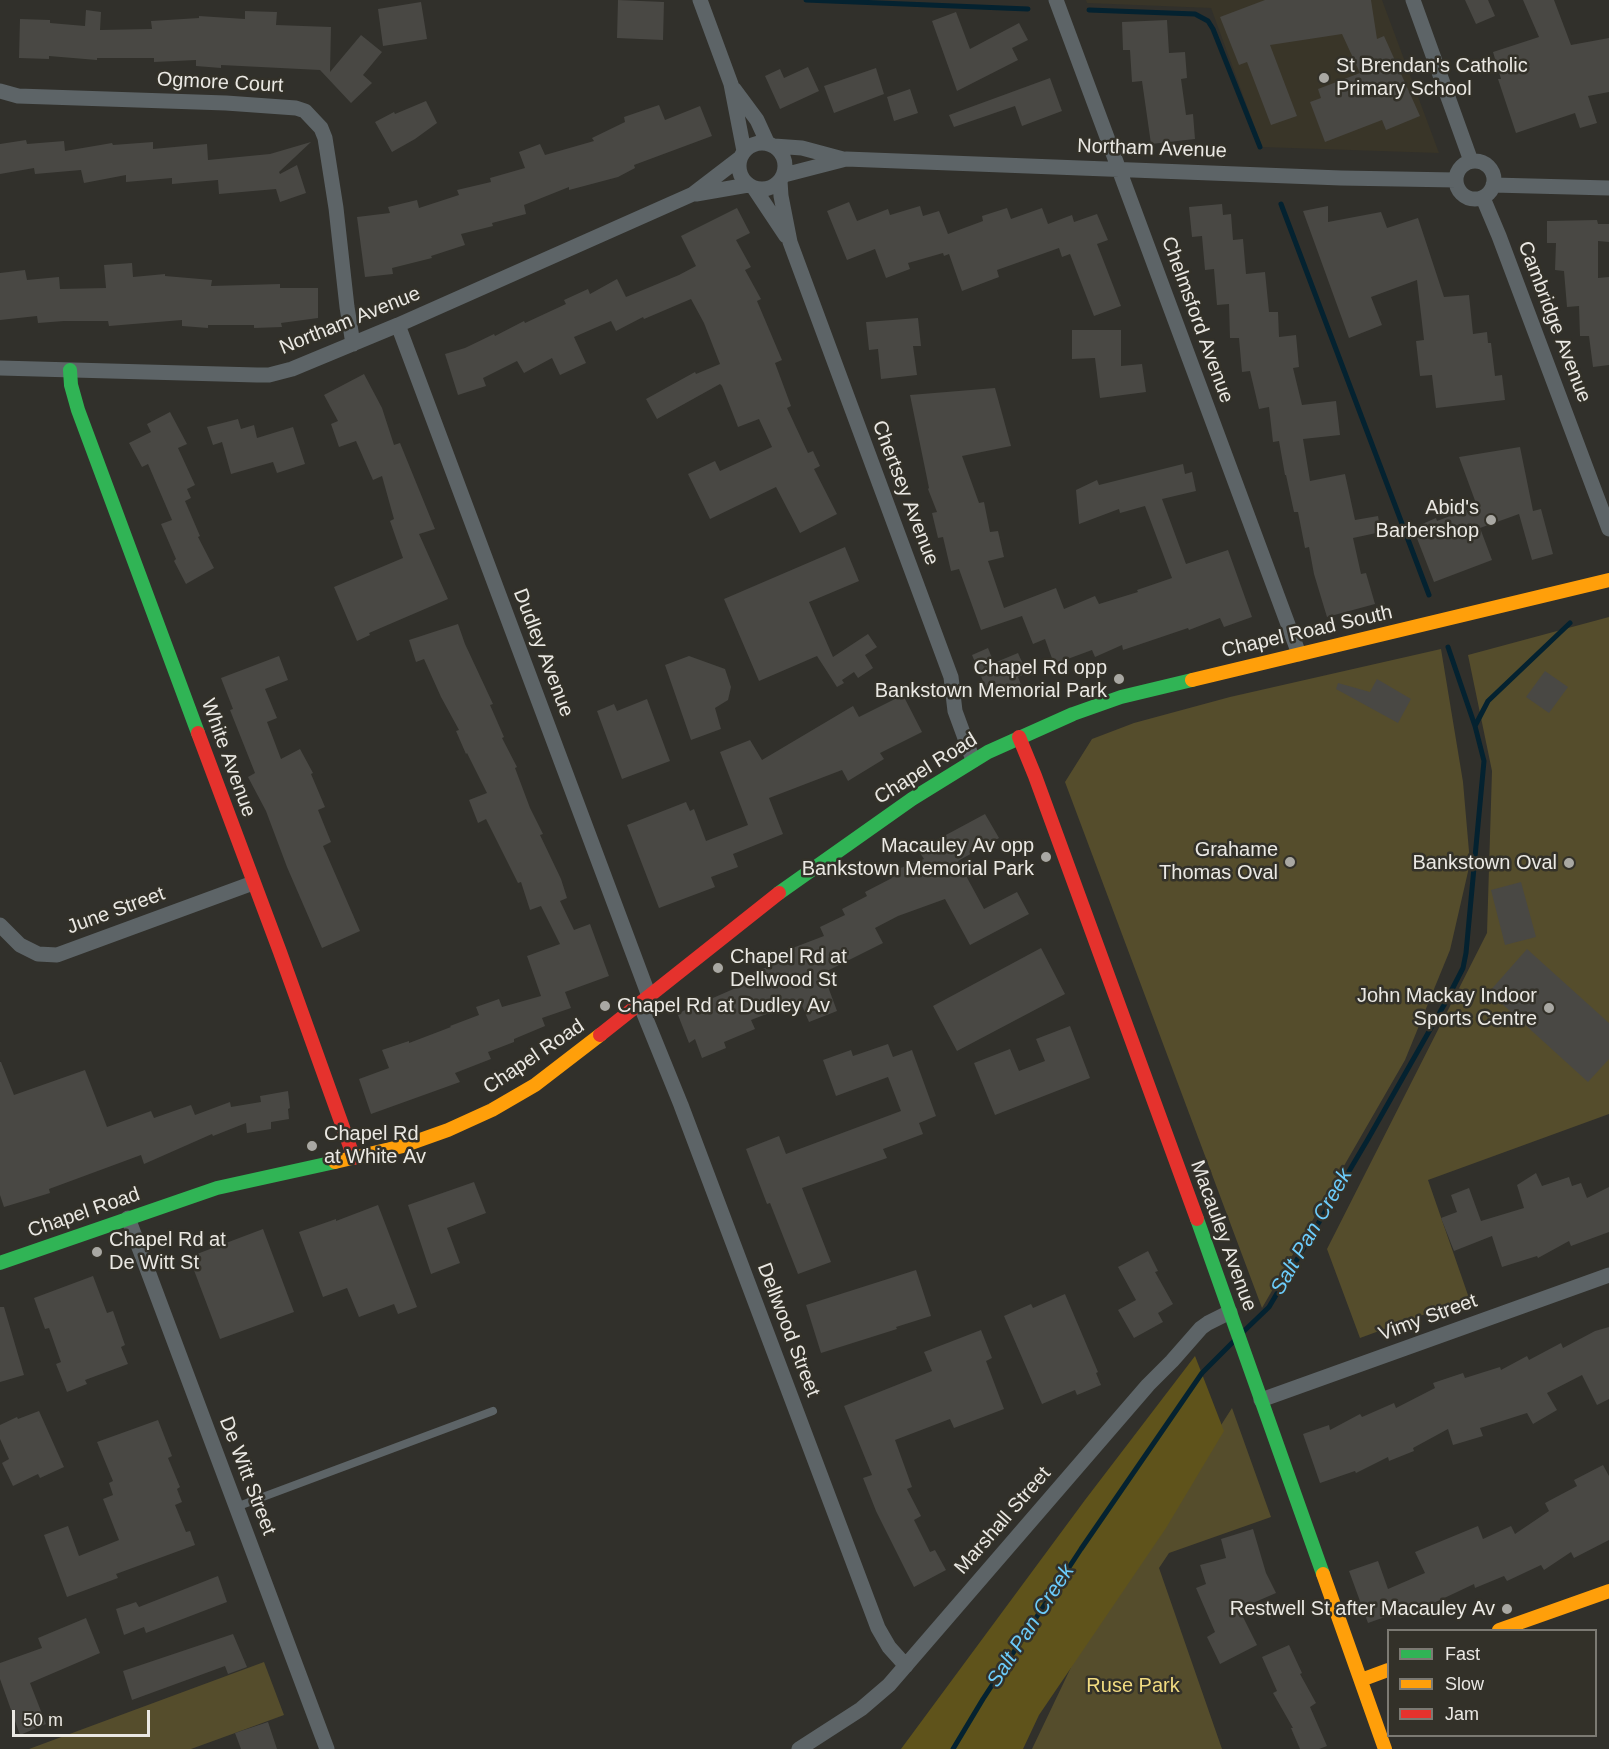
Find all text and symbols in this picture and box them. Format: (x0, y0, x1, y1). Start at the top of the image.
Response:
place label: St Brendan's Catholic Primary School (1336, 54, 1528, 101)
street label: Ogmore Court (156, 68, 284, 98)
marker: St Brendan's Catholic Primary School (1317, 71, 1331, 85)
street label: Northam Avenue (1077, 134, 1227, 164)
street label: Chelmsford Avenue (1156, 234, 1238, 406)
street label: Cambridge Avenue (1512, 238, 1596, 406)
street label: Northam Avenue (276, 282, 424, 360)
street label: Chertsey Avenue (866, 417, 944, 569)
place label: Abid's Barbershop (1376, 496, 1479, 543)
marker: Abid's Barbershop (1484, 513, 1498, 527)
street label: Dudley Avenue (508, 586, 578, 720)
street label: Chapel Road South (1219, 601, 1395, 663)
place label: Chapel Rd opp Bankstown Memorial Park (875, 656, 1107, 703)
marker: Chapel Rd opp Bankstown Memorial Park (1112, 672, 1126, 686)
street label: White Avenue (195, 696, 261, 820)
street label: Chapel Road (870, 728, 982, 810)
place label: Macauley Av opp Bankstown Memorial Park (802, 834, 1034, 881)
place label: Grahame Thomas Oval (1159, 838, 1278, 885)
marker: Macauley Av opp Bankstown Memorial Park (1039, 850, 1053, 864)
place label: Bankstown Oval (1412, 851, 1557, 875)
marker: Grahame Thomas Oval (1283, 855, 1297, 869)
marker: Bankstown Oval (1562, 856, 1576, 870)
street label: June Street (64, 882, 168, 940)
place label: Chapel Rd at Dellwood St (730, 945, 847, 992)
marker: Chapel Rd at Dellwood St (711, 961, 725, 975)
place label: John Mackay Indoor Sports Centre (1357, 984, 1537, 1031)
place label: Chapel Rd at Dudley Av (617, 994, 830, 1018)
marker: Chapel Rd at Dudley Av (598, 999, 612, 1013)
marker: John Mackay Indoor Sports Centre (1542, 1001, 1556, 1015)
street label: Chapel Road (479, 1014, 589, 1100)
place label: Chapel Rd at White Av (324, 1122, 426, 1169)
marker: Chapel Rd at White Av (305, 1139, 319, 1153)
street label: Macauley Avenue (1185, 1157, 1261, 1315)
water label: Salt Pan Creek (1266, 1165, 1358, 1299)
street label: Chapel Road (25, 1183, 143, 1243)
place label: Chapel Rd at De Witt St (109, 1228, 226, 1275)
marker: Chapel Rd at De Witt St (90, 1245, 104, 1259)
street label: Dellwood Street (751, 1260, 825, 1400)
street label: Vimy Street (1376, 1289, 1480, 1347)
street label: De Witt Street (213, 1414, 281, 1538)
street label: Marshall Street (950, 1462, 1056, 1580)
water label: Salt Pan Creek (982, 1560, 1080, 1692)
place label: Restwell St after Macauley Av (1230, 1597, 1495, 1621)
marker: Restwell St after Macauley Av (1500, 1602, 1514, 1616)
legend (1387, 1629, 1597, 1737)
text: Fast (1445, 1644, 1480, 1664)
park label: Ruse Park (1086, 1674, 1180, 1698)
text: Slow (1445, 1674, 1484, 1694)
scale bar (15, 1698, 153, 1736)
text: Jam (1445, 1704, 1479, 1724)
text: 50 m (23, 1710, 63, 1730)

